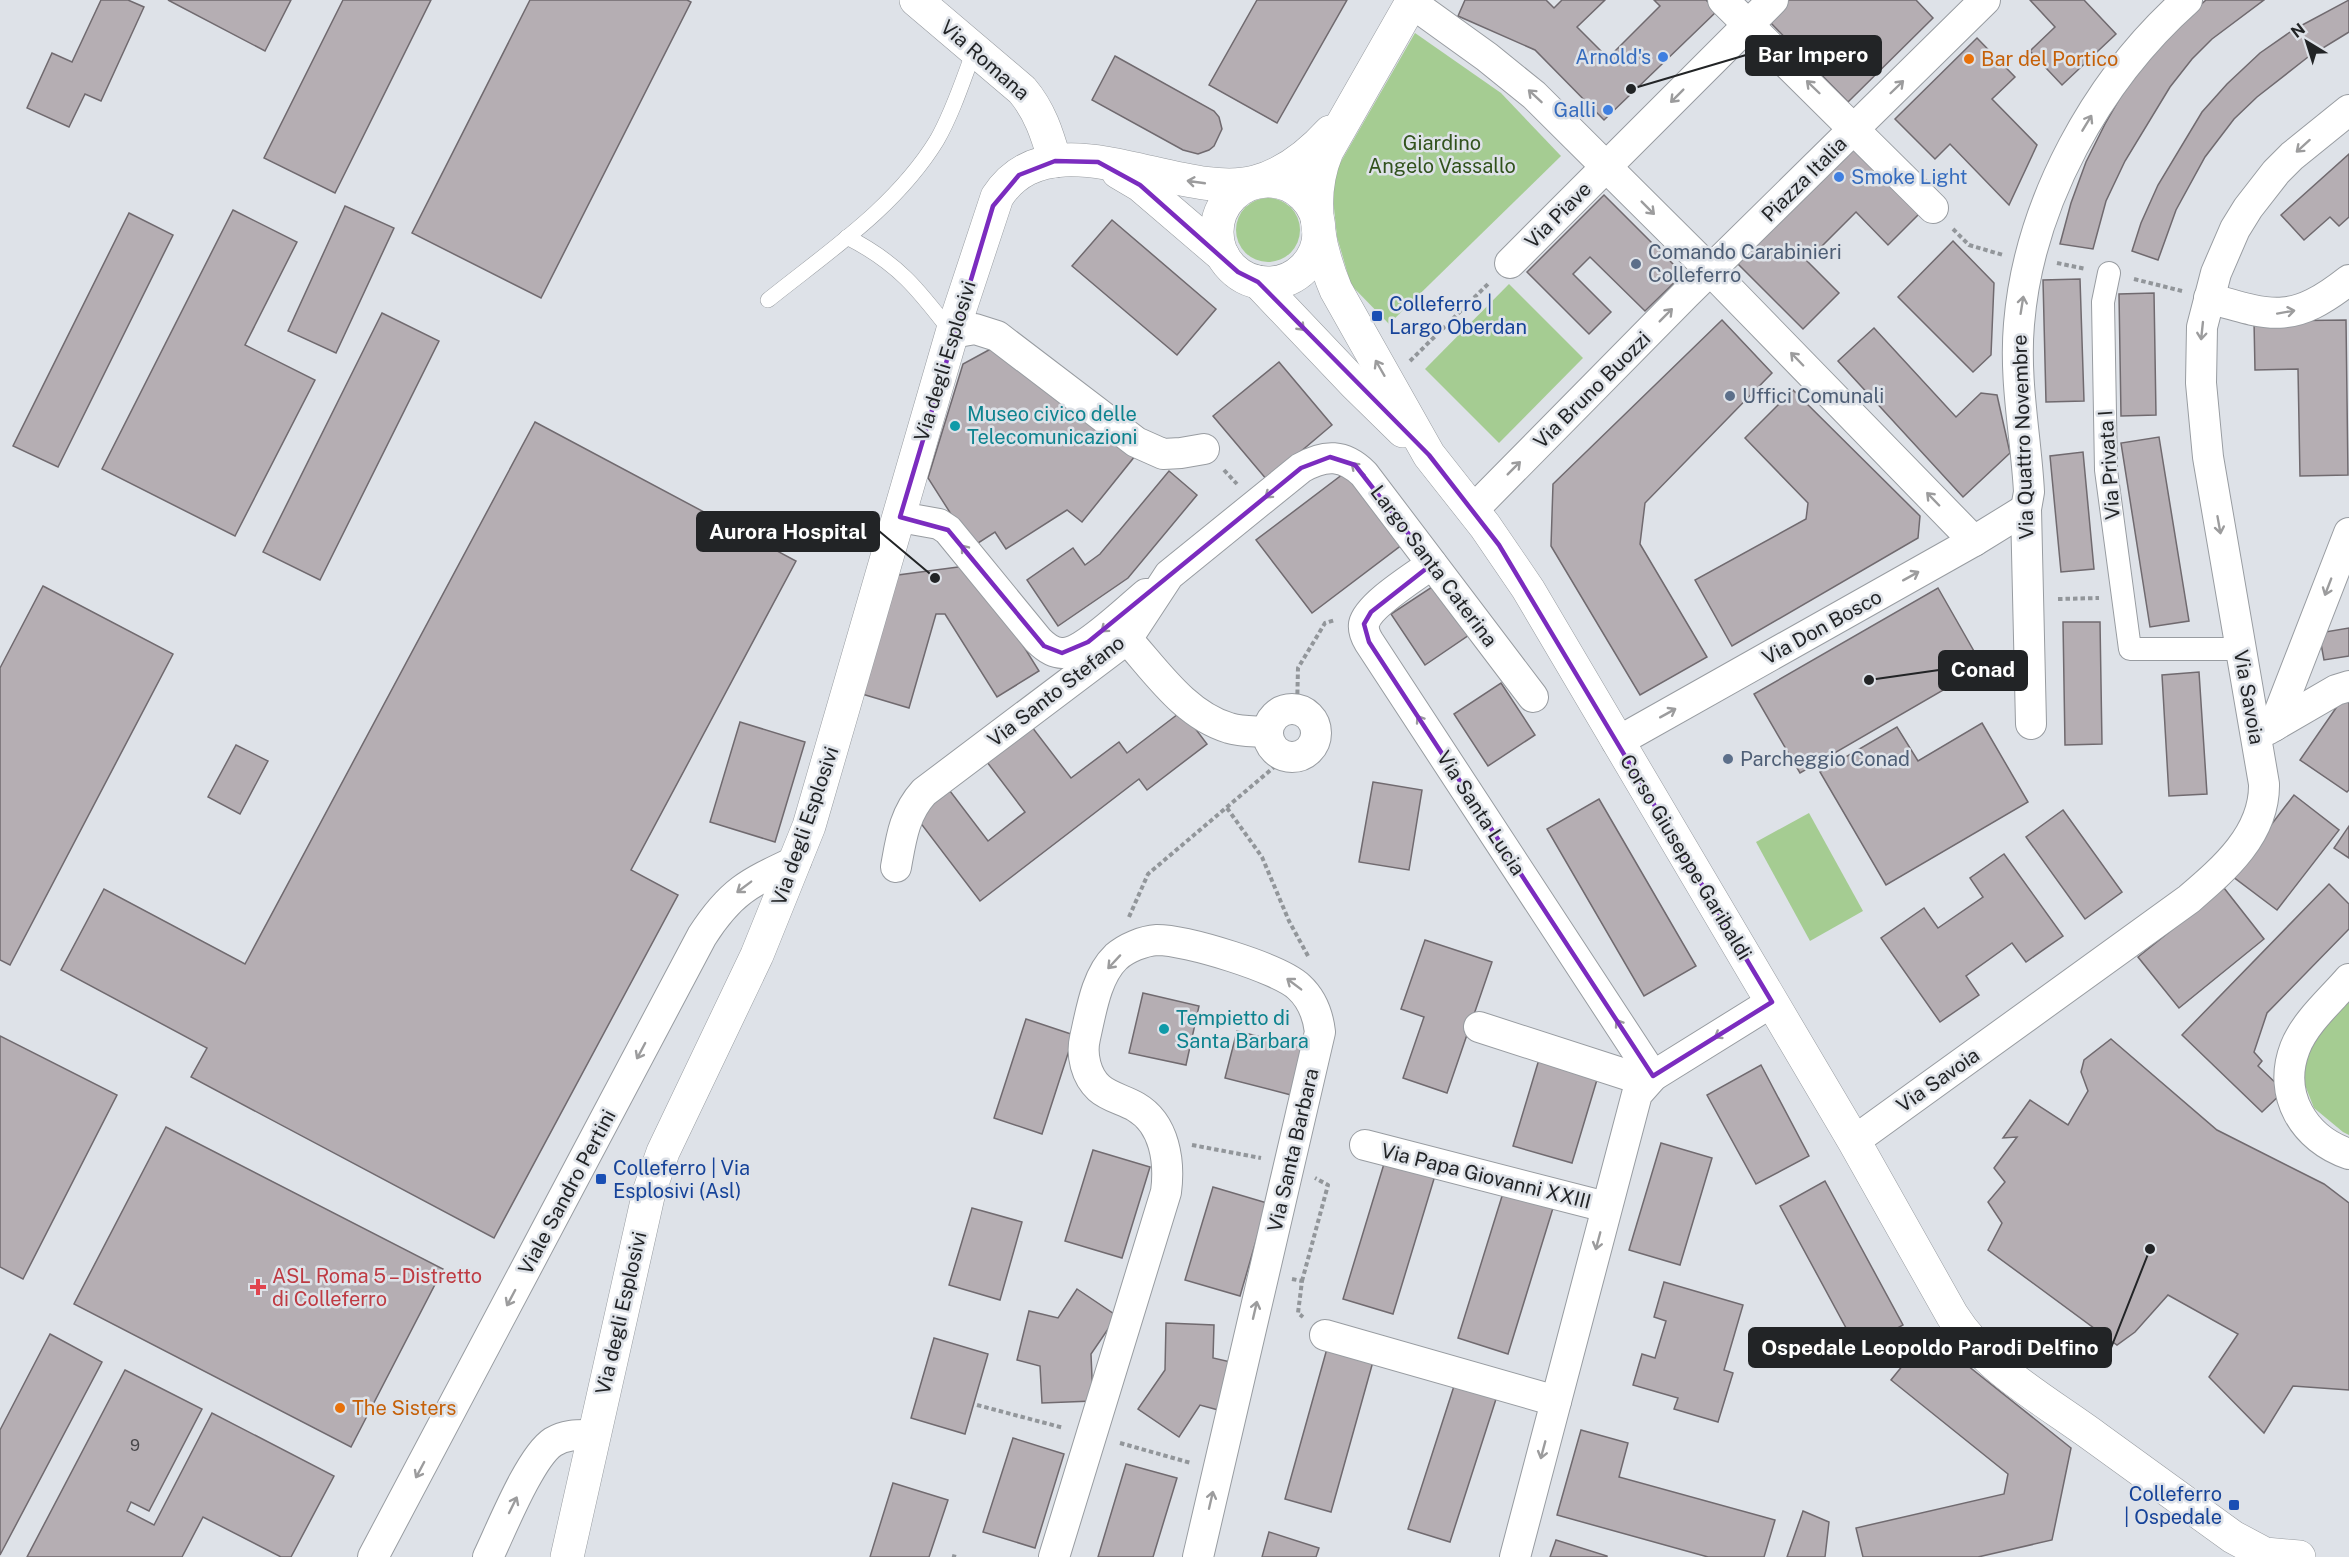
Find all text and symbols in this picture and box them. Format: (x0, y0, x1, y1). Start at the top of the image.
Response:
north arrow (2277, 12, 2337, 72)
street label: Via Romana (936, 15, 1034, 105)
text: N (2287, 19, 2309, 42)
callout: Bar Impero (1746, 36, 1881, 75)
text: Bar Impero (1758, 42, 1868, 67)
place label: Arnold's (1575, 45, 1651, 69)
place label: Bar del Portico (1981, 47, 2118, 71)
marker: Arnold's (1656, 50, 1670, 64)
marker: Bar del Portico (1962, 52, 1976, 66)
one-way arrow (1889, 80, 1904, 95)
one-way arrow (1806, 81, 1821, 95)
one-way arrow (1670, 88, 1684, 103)
one-way arrow (1528, 89, 1543, 103)
place label: Galli (1554, 98, 1596, 122)
marker: Galli (1601, 103, 1615, 117)
one-way arrow (2081, 115, 2093, 132)
park label: Giardino Angelo Vassallo (1368, 131, 1516, 178)
street label: Piazza Italia (1756, 131, 1852, 227)
one-way arrow (2296, 139, 2311, 153)
place label: Smoke Light (1851, 165, 1968, 189)
marker: Smoke Light (1832, 170, 1846, 184)
one-way arrow (1187, 176, 1207, 187)
street label: Via Piave (1520, 177, 1596, 253)
one-way arrow (1640, 200, 1655, 215)
place label: Comando Carabinieri Colleferro (1648, 240, 1842, 287)
marker: Comando Carabinieri Colleferro (1629, 257, 1643, 271)
street label: Via degli Esplosivi (909, 278, 981, 444)
place label: Colleferro | Largo Oberdan (1389, 292, 1527, 339)
one-way arrow (2016, 296, 2027, 315)
one-way arrow (1659, 307, 1673, 322)
one-way arrow (2275, 307, 2295, 318)
marker: Colleferro | Largo Oberdan (1370, 309, 1384, 323)
one-way arrow (1291, 317, 1305, 332)
one-way arrow (2197, 321, 2208, 341)
street label: Via Bruno Buozzi (1529, 327, 1655, 453)
street label: Via Quattro Novembre (2007, 334, 2039, 540)
one-way arrow (1790, 352, 1805, 367)
one-way arrow (1373, 360, 1385, 377)
place label: Uffici Comunali (1742, 384, 1884, 408)
marker: Uffici Comunali (1723, 389, 1737, 403)
place label: Museo civico delle Telecomunicazioni (967, 402, 1137, 449)
street label: Via Privata I (2093, 409, 2125, 521)
marker: Museo civico delle Telecomunicazioni (948, 419, 962, 433)
one-way arrow (1507, 461, 1522, 476)
one-way arrow (1351, 462, 1366, 476)
street label: Largo Santa Caterina (1366, 481, 1502, 651)
one-way arrow (1265, 485, 1281, 498)
one-way arrow (1926, 492, 1941, 507)
callout: Aurora Hospital (697, 512, 879, 551)
one-way arrow (2214, 515, 2225, 534)
text: Aurora Hospital (709, 519, 867, 544)
one-way arrow (961, 544, 974, 560)
one-way arrow (1902, 570, 1919, 582)
one-way arrow (2322, 577, 2333, 596)
street label: Via Don Bosco (1758, 584, 1886, 670)
one-way arrow (1101, 619, 1116, 633)
street label: Via Santo Stefano (983, 630, 1129, 752)
street label: Via Savoia (2229, 648, 2269, 746)
callout: Conad (1939, 651, 2027, 690)
text: Conad (1951, 657, 2015, 682)
one-way arrow (1659, 707, 1676, 719)
one-way arrow (1416, 715, 1428, 732)
street label: Via degli Esplosivi (767, 743, 843, 909)
street label: Via Santa Lucia (1432, 746, 1530, 880)
place label: Parcheggio Conad (1740, 747, 1910, 771)
street label: Corso Giuseppe Garibaldi (1615, 750, 1757, 964)
marker: Parcheggio Conad (1721, 752, 1735, 766)
one-way arrow (737, 881, 753, 894)
one-way arrow (1107, 954, 1121, 969)
one-way arrow (1286, 978, 1302, 991)
place label: Tempietto di Santa Barbara (1176, 1006, 1309, 1053)
one-way arrow (1614, 1019, 1626, 1036)
marker: Tempietto di Santa Barbara (1157, 1022, 1171, 1036)
one-way arrow (1714, 1027, 1731, 1039)
one-way arrow (635, 1042, 647, 1059)
street label: Via Savoia (1892, 1043, 1984, 1117)
street label: Via Santa Barbara (1263, 1066, 1323, 1234)
street label: Viale Sandro Pertini (513, 1105, 621, 1279)
street label: Via Papa Giovanni XXIII (1378, 1138, 1594, 1214)
place label: Colleferro | Via Esplosivi (Asl) (613, 1156, 750, 1203)
marker: Colleferro | Via Esplosivi (Asl) (594, 1172, 608, 1186)
street label: Via degli Esplosivi (591, 1229, 651, 1397)
one-way arrow (1591, 1231, 1603, 1250)
place label: ASL Roma 5 – Distretto di Colleferro (272, 1264, 482, 1311)
marker: ASL Roma 5 – Distretto di Colleferro (249, 1278, 267, 1296)
one-way arrow (505, 1289, 517, 1306)
one-way arrow (1250, 1301, 1262, 1320)
callout: Ospedale Leopoldo Parodi Delfino (1749, 1328, 2111, 1367)
text: Ospedale Leopoldo Parodi Delfino (1761, 1335, 2099, 1360)
place label: The Sisters (352, 1396, 456, 1420)
marker: The Sisters (333, 1401, 347, 1415)
house number: 9 (130, 1436, 140, 1455)
one-way arrow (1537, 1440, 1548, 1459)
one-way arrow (414, 1461, 426, 1478)
place label: Colleferro | Ospedale (2124, 1482, 2222, 1529)
one-way arrow (1206, 1491, 1218, 1510)
one-way arrow (508, 1496, 520, 1514)
marker: Colleferro | Ospedale (2227, 1498, 2241, 1512)

